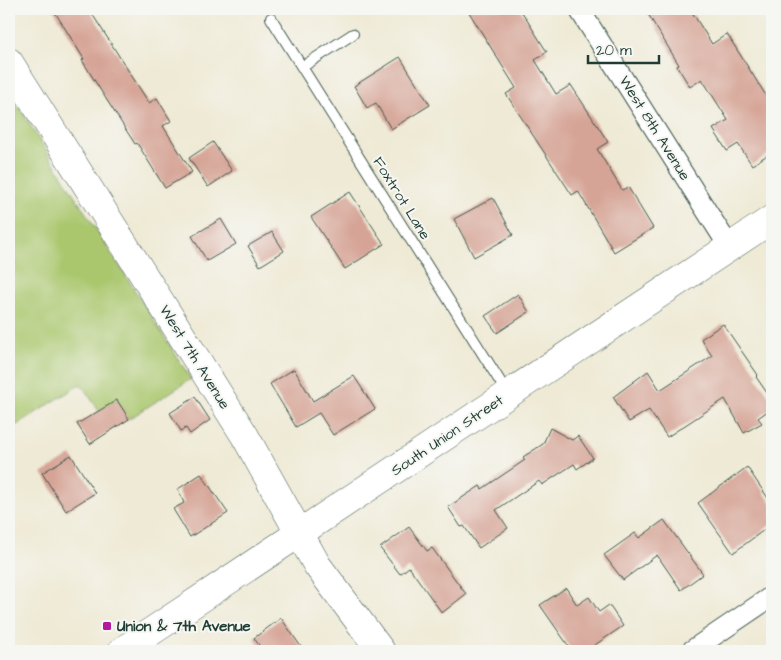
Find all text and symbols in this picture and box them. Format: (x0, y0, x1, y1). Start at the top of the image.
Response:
scale bar (588, 32, 660, 64)
text: 20 m (596, 40, 632, 61)
street label: West 8th Avenue (614, 72, 695, 185)
street label: Foxtrot Lane (368, 153, 435, 244)
street label: West 7th Avenue (154, 301, 235, 413)
street label: South Union Street (387, 390, 508, 481)
place label: Union & 7th Avenue (117, 616, 251, 637)
marker: Union & 7th Avenue (101, 620, 113, 632)

